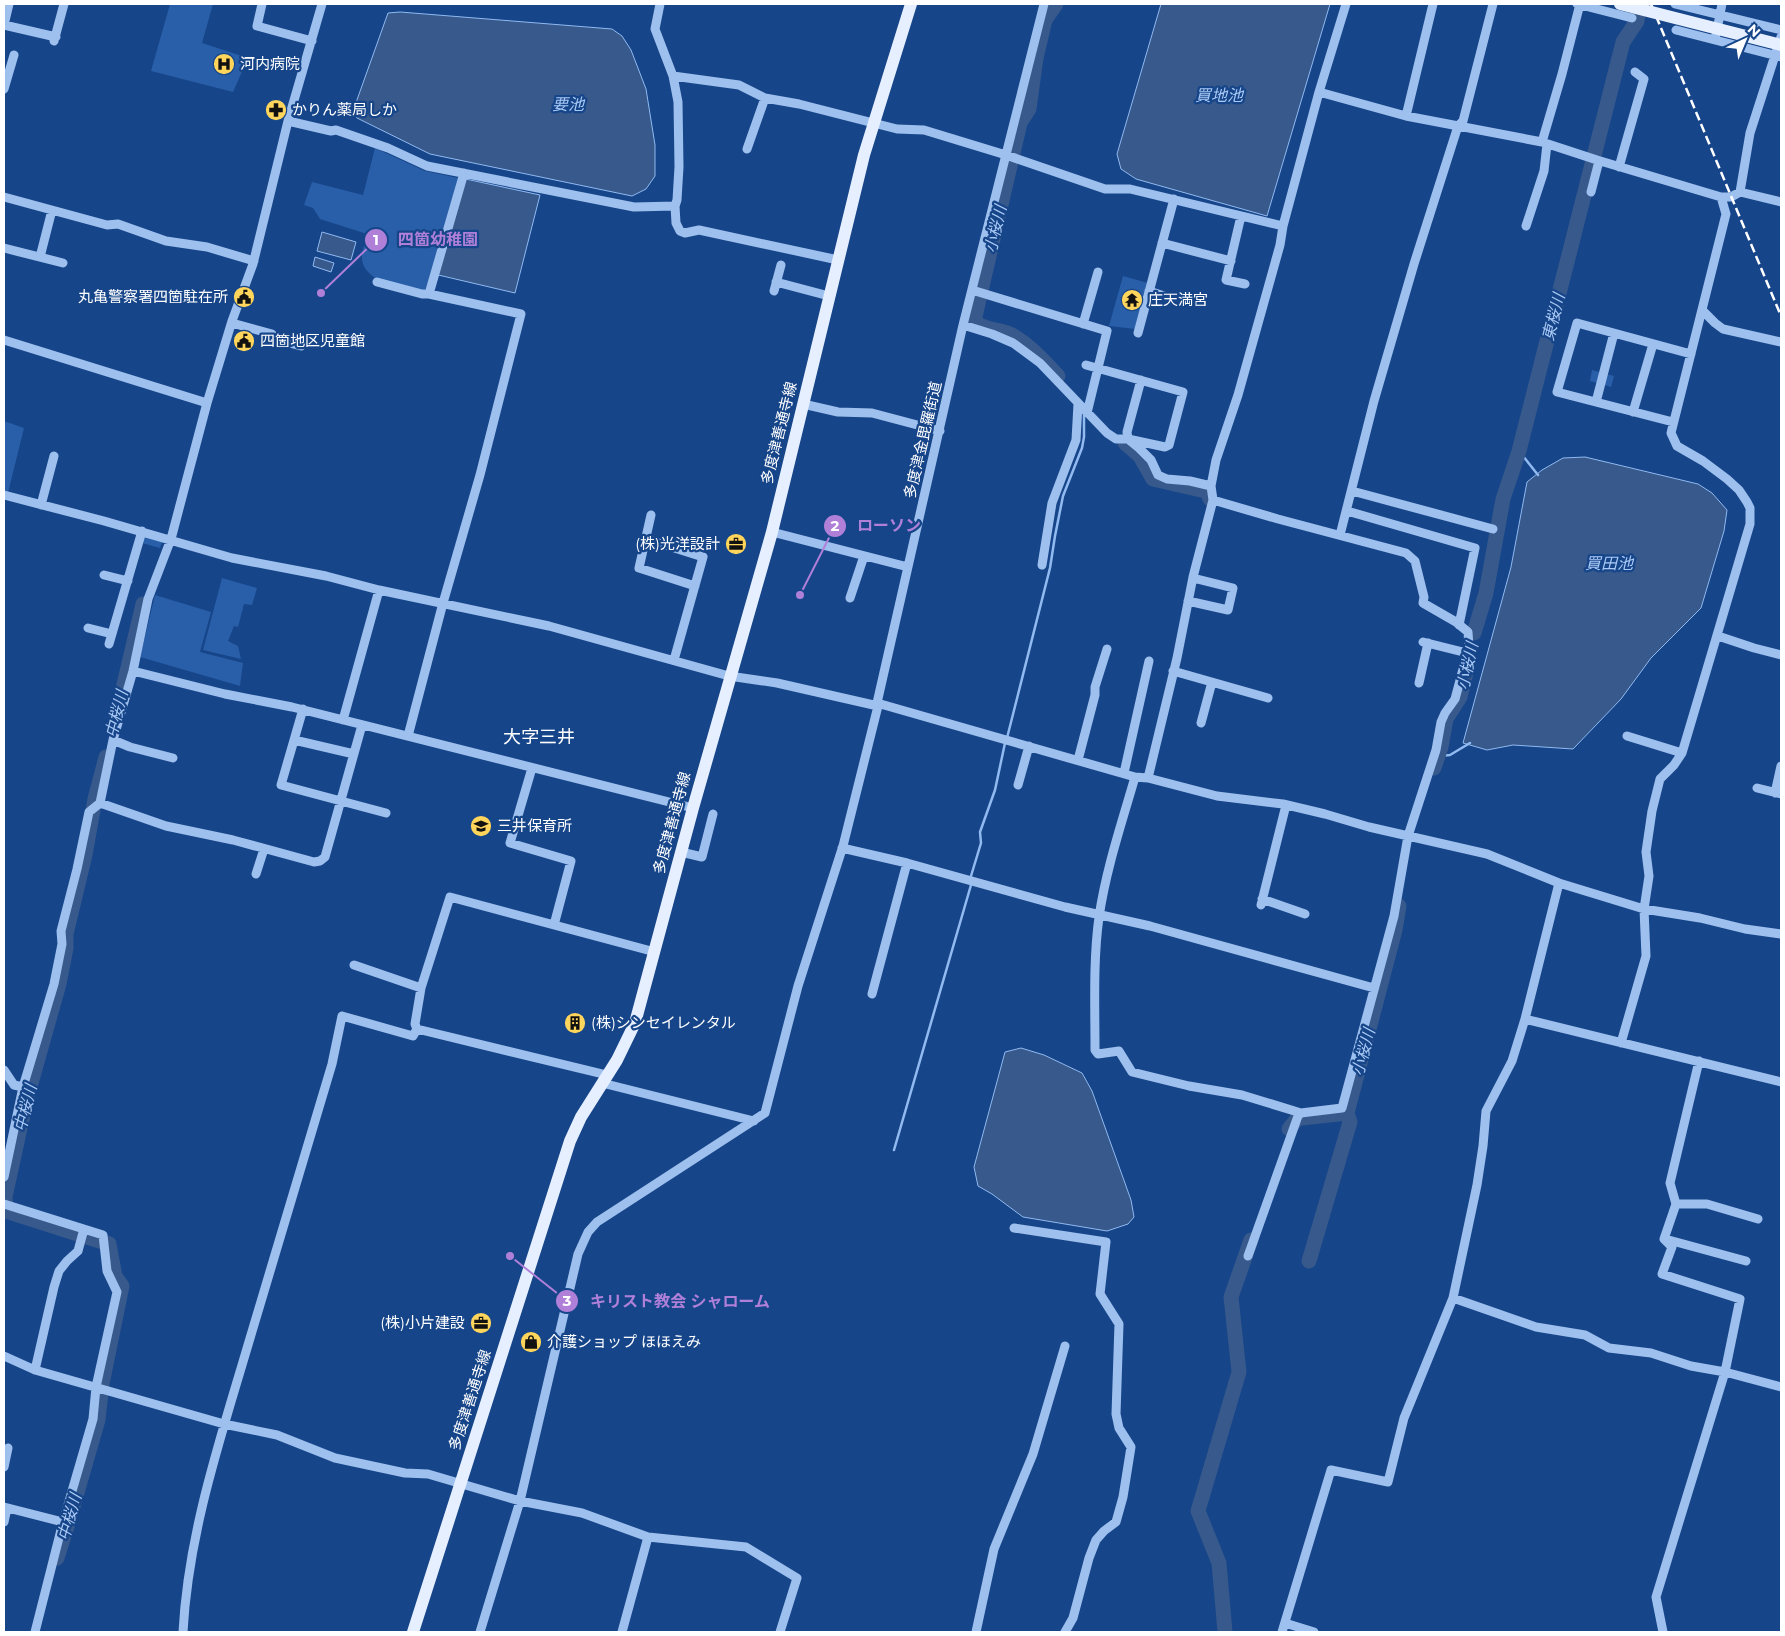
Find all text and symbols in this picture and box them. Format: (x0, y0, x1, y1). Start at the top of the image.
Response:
north arrow (1720, 15, 1770, 65)
text: N (1744, 20, 1764, 41)
hospital icon: 河内病院 (212, 52, 236, 76)
place label: 河内病院 (240, 54, 300, 73)
water label: 買地池 (1195, 86, 1245, 105)
water label: 要池 (552, 95, 586, 114)
pharmacy icon: かりん薬局しか (264, 98, 288, 122)
place label: かりん薬局しか (292, 100, 397, 119)
water label: 小桜川 (981, 202, 1011, 255)
callout: 四箇幼稚園 (363, 224, 488, 255)
text: 1 (373, 230, 379, 249)
text: 四箇幼稚園 (398, 230, 478, 249)
public building icon: 丸亀警察署四箇駐在所 (232, 285, 256, 309)
place label: 丸亀警察署四箇駐在所 (78, 287, 228, 306)
temple icon: 庄天満宮 (1120, 288, 1144, 312)
place label: 庄天満宮 (1148, 290, 1208, 309)
water label: 東桜川 (1538, 290, 1569, 343)
public building icon: 四箇地区児童館 (232, 329, 256, 353)
place label: 四箇地区児童館 (260, 331, 365, 350)
street label: 多度津金毘羅街道 (900, 379, 945, 500)
street label: 多度津善通寺線 (757, 380, 800, 486)
callout: ローソン (822, 510, 931, 541)
text: 2 (831, 516, 840, 535)
text: ローソン (857, 516, 921, 535)
office icon: (株)光洋設計 (724, 532, 748, 556)
place label: (株)光洋設計 (635, 534, 720, 553)
water label: 買田池 (1585, 554, 1635, 573)
water label: 小桜川 (1453, 639, 1482, 692)
water label: 中桜川 (101, 687, 132, 740)
district label: 大字三井 (503, 726, 575, 748)
street label: 多度津善通寺線 (649, 770, 694, 876)
school or university icon: 三井保育所 (469, 814, 493, 838)
place label: 三井保育所 (497, 816, 572, 835)
building icon: (株)シンセイレンタル (563, 1011, 587, 1035)
place label: (株)シンセイレンタル (591, 1013, 736, 1032)
water label: 小桜川 (1348, 1025, 1379, 1078)
water label: 中桜川 (10, 1081, 41, 1134)
callout: キリスト教会 シャローム (555, 1285, 780, 1316)
text: 3 (562, 1291, 572, 1310)
text: キリスト教会 シャローム (590, 1292, 770, 1311)
office icon: (株)小片建設 (469, 1311, 493, 1335)
place label: (株)小片建設 (380, 1313, 465, 1332)
shop icon: 介護ショップ ほほえみ (519, 1330, 543, 1354)
place label: 介護ショップ ほほえみ (547, 1332, 701, 1351)
street label: 多度津善通寺線 (444, 1347, 495, 1453)
water label: 中桜川 (54, 1490, 86, 1543)

